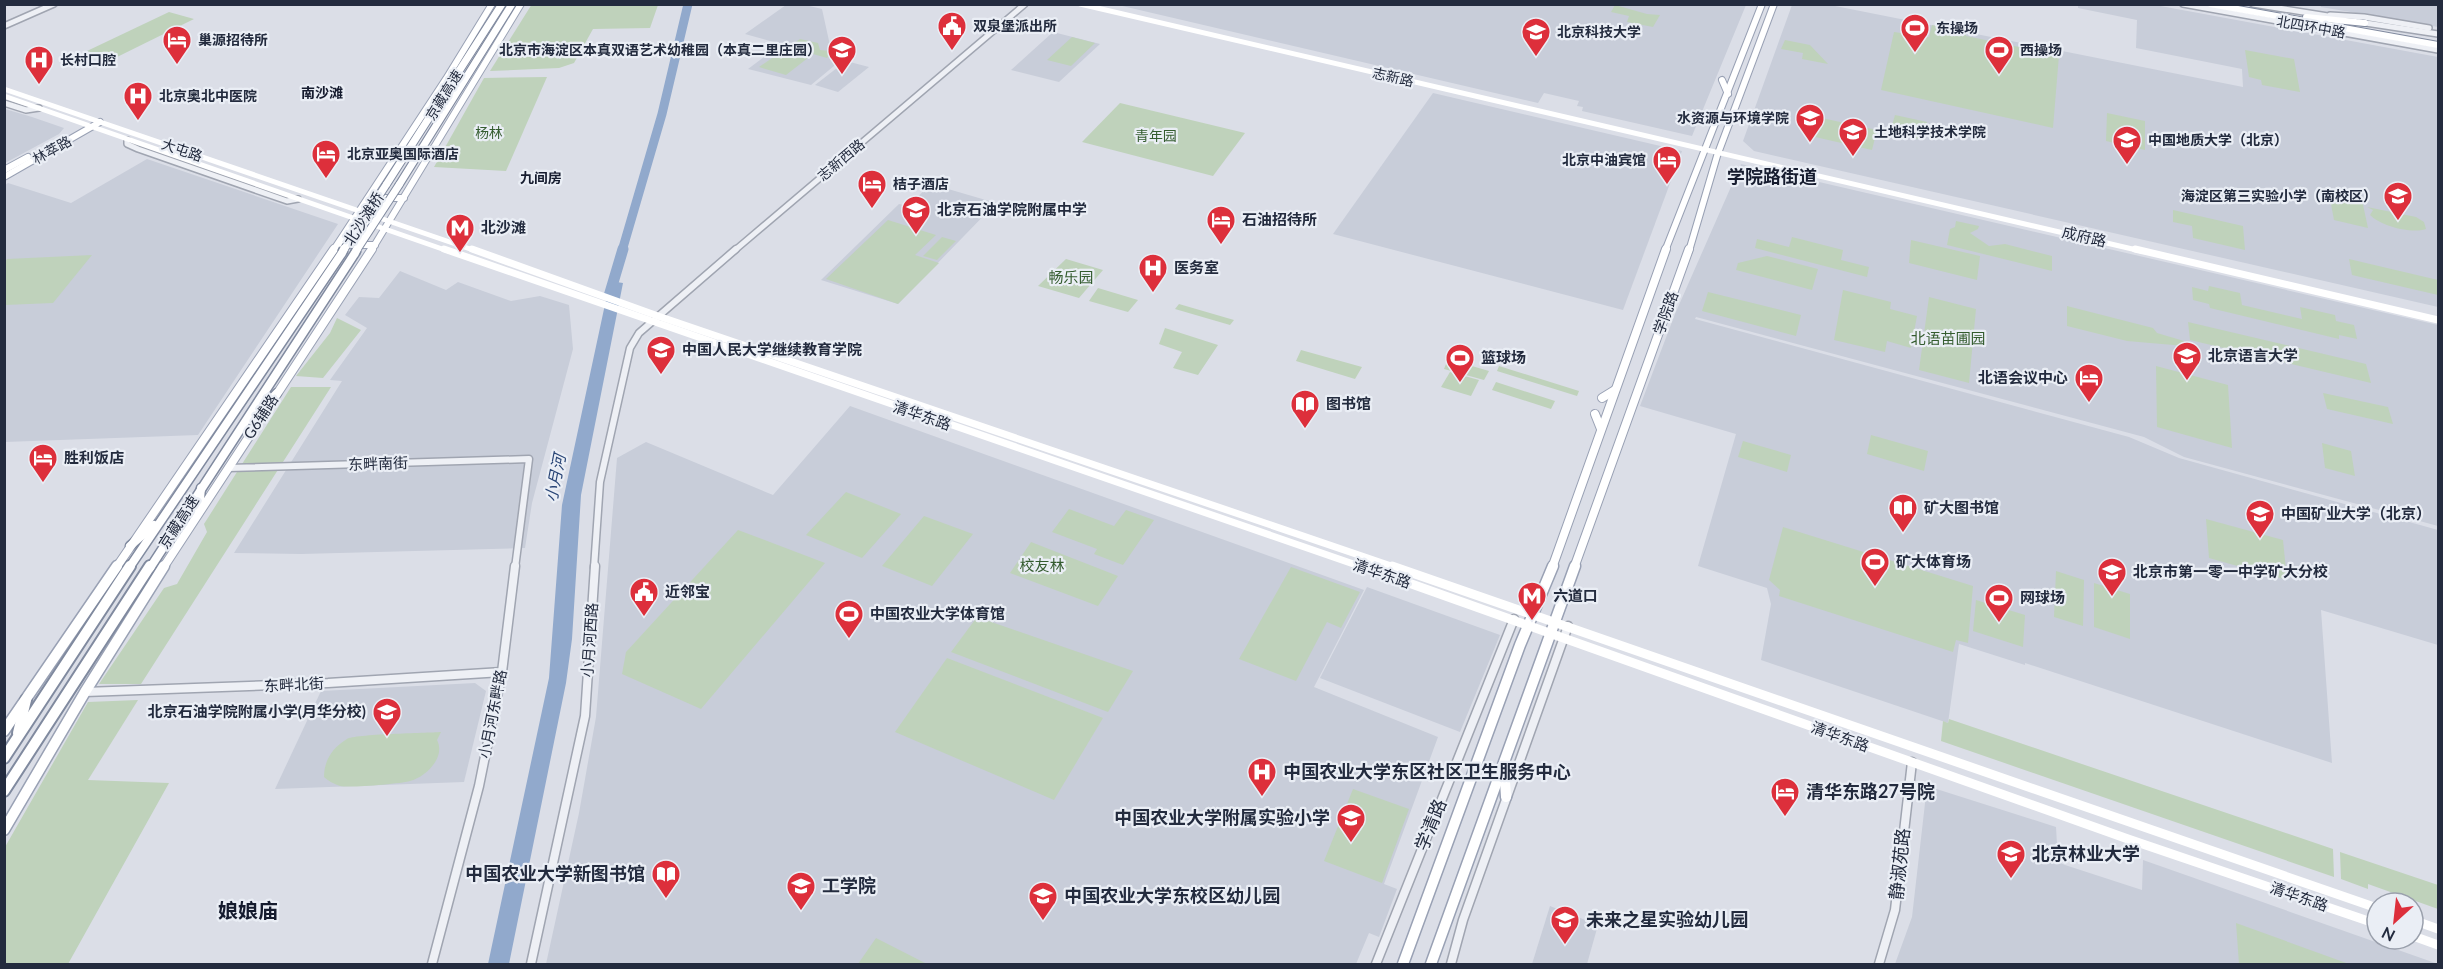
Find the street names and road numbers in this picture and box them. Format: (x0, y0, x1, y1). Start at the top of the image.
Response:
street label: 北四环中路 (2275, 12, 2347, 41)
street label: 志新路 (1371, 64, 1415, 90)
street label: 京藏高速 (422, 66, 466, 123)
street label: 林萃路 (29, 132, 74, 167)
street label: 大屯路 (160, 135, 205, 164)
street label: 志新西路 (814, 135, 868, 184)
street label: 北沙滩桥 (339, 188, 387, 249)
street label: 成府路 (2060, 222, 2108, 250)
street label: 学院路 (1649, 288, 1681, 337)
street label: G6辅路 (239, 391, 281, 442)
street label: 清华东路 (891, 397, 954, 433)
street label: 东畔南街 (348, 453, 408, 473)
street label: 京藏高速 (154, 491, 202, 552)
street label: 清华东路 (1351, 555, 1414, 591)
street label: 小月河西路 (577, 602, 601, 678)
street label: 小月河东畔路 (475, 668, 509, 760)
street label: 东畔北街 (264, 673, 324, 695)
street label: 清华东路 (1809, 717, 1872, 755)
street label: 学清路 (1410, 795, 1450, 854)
street label: 静淑苑路 (1884, 827, 1914, 901)
street label: 清华东路 (2268, 878, 2331, 914)

